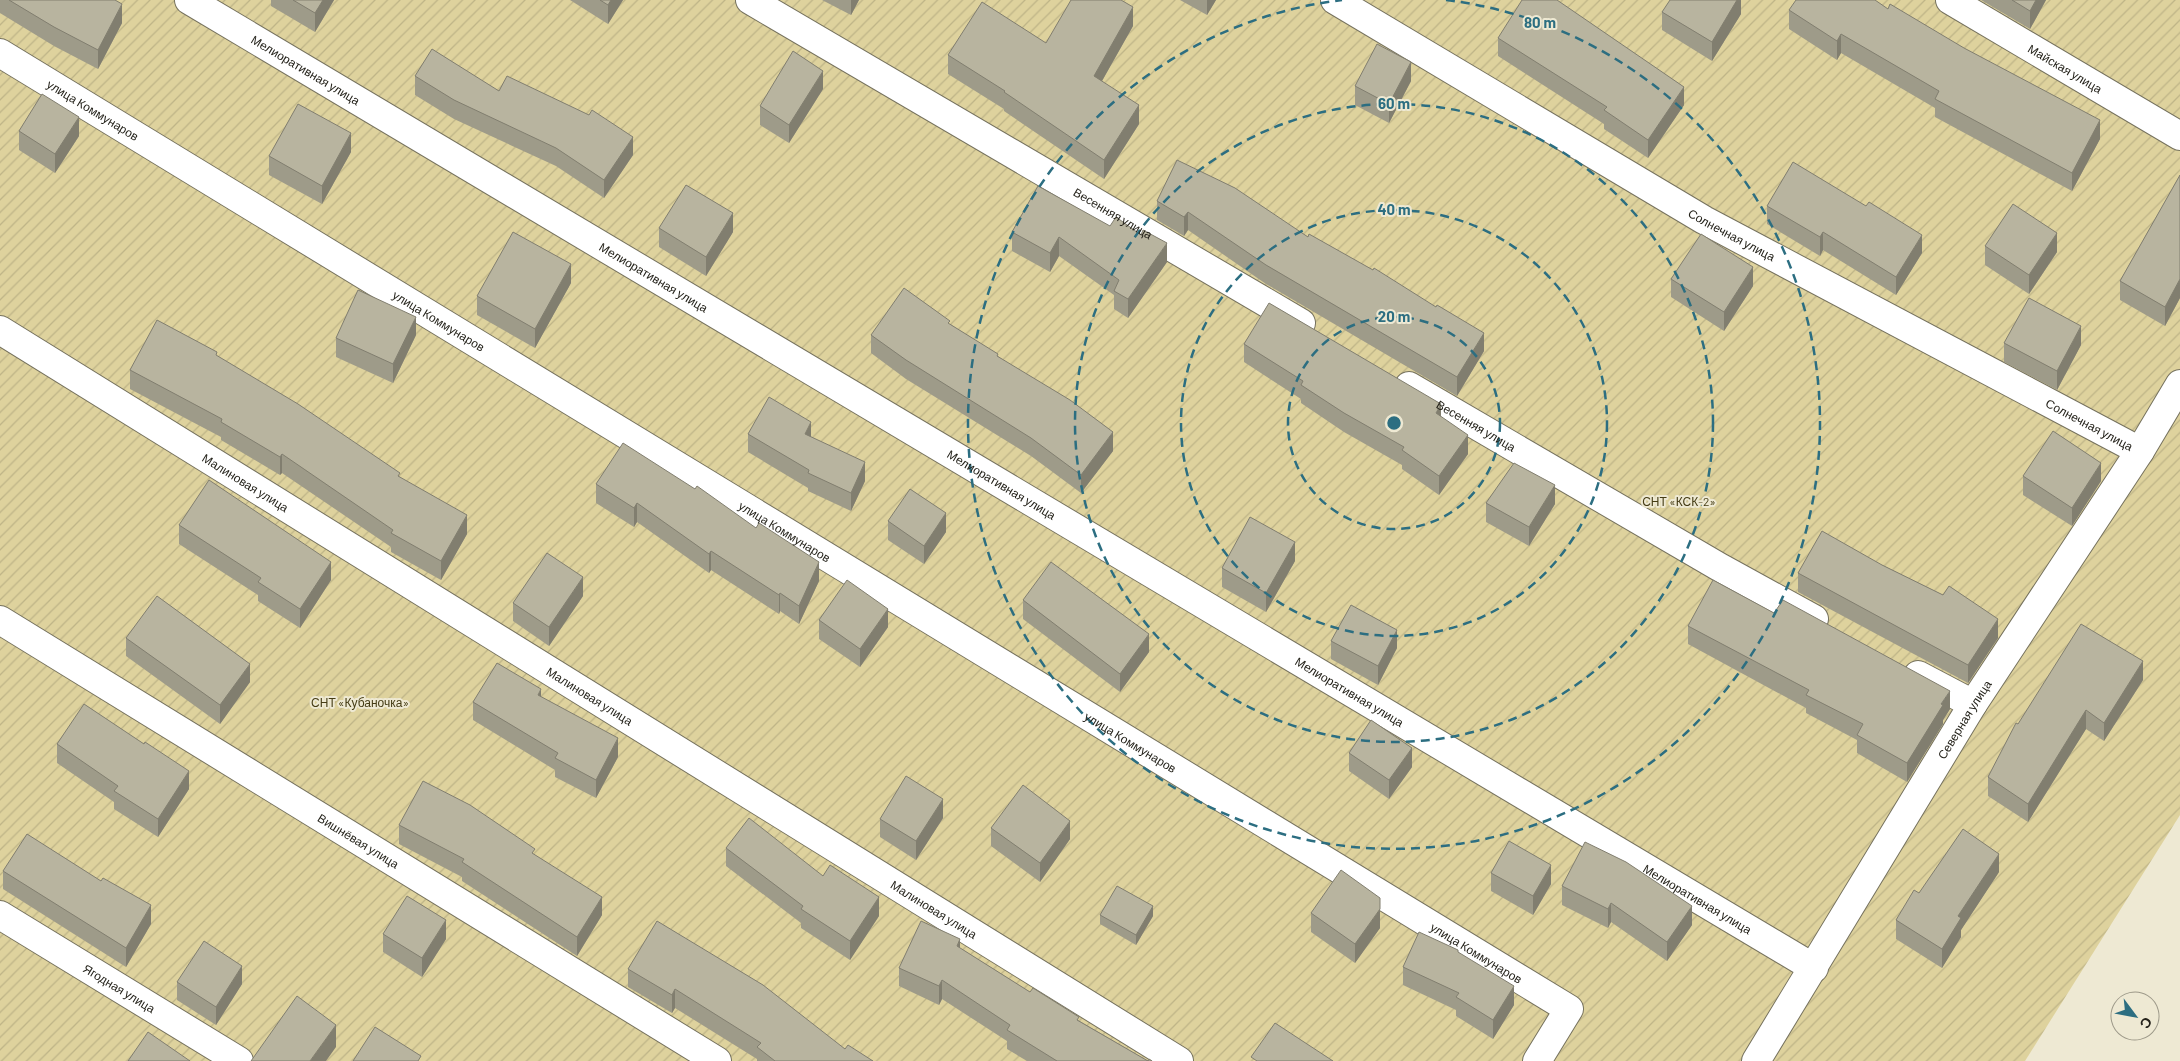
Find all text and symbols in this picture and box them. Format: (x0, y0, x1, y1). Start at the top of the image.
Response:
text: 80 m (1524, 13, 1556, 31)
street label: Мелиоративная улица (249, 32, 363, 107)
street label: Майская улица (2026, 41, 2105, 96)
street label: улица Коммунаров (44, 76, 141, 143)
text: 60 m (1378, 94, 1410, 112)
street label: Весенняя улица (1071, 184, 1155, 242)
text: 40 m (1377, 200, 1411, 218)
street label: Солнечная улица (1686, 205, 1778, 264)
street label: Мелиоративная улица (597, 239, 711, 315)
street label: улица Коммунаров (390, 287, 487, 354)
text: 20 m (1378, 307, 1410, 325)
street label: Солнечная улица (2044, 396, 2136, 453)
street label: Весенняя улица (1434, 397, 1519, 454)
centre of rings (1385, 414, 1403, 432)
street label: Мелиоративная улица (945, 446, 1059, 522)
street label: Малиновая улица (200, 450, 292, 514)
park label: СНТ «КСК-2» (1642, 494, 1716, 508)
street label: улица Коммунаров (736, 498, 833, 564)
street label: Мелиоративная улица (1293, 654, 1407, 729)
street label: Малиновая улица (544, 664, 636, 728)
street label: Северная улица (1934, 677, 1994, 761)
park label: СНТ «Кубаночка» (311, 695, 409, 710)
street label: улица Коммунаров (1082, 709, 1179, 775)
street label: Вишнёвая улица (316, 810, 402, 871)
street label: Мелиоративная улица (1641, 861, 1755, 937)
street label: Малиновая улица (888, 877, 980, 941)
street label: улица Коммунаров (1428, 919, 1525, 986)
street label: Ягодная улица (81, 961, 158, 1015)
north arrow (2110, 991, 2160, 1041)
text: С (2137, 1014, 2156, 1032)

